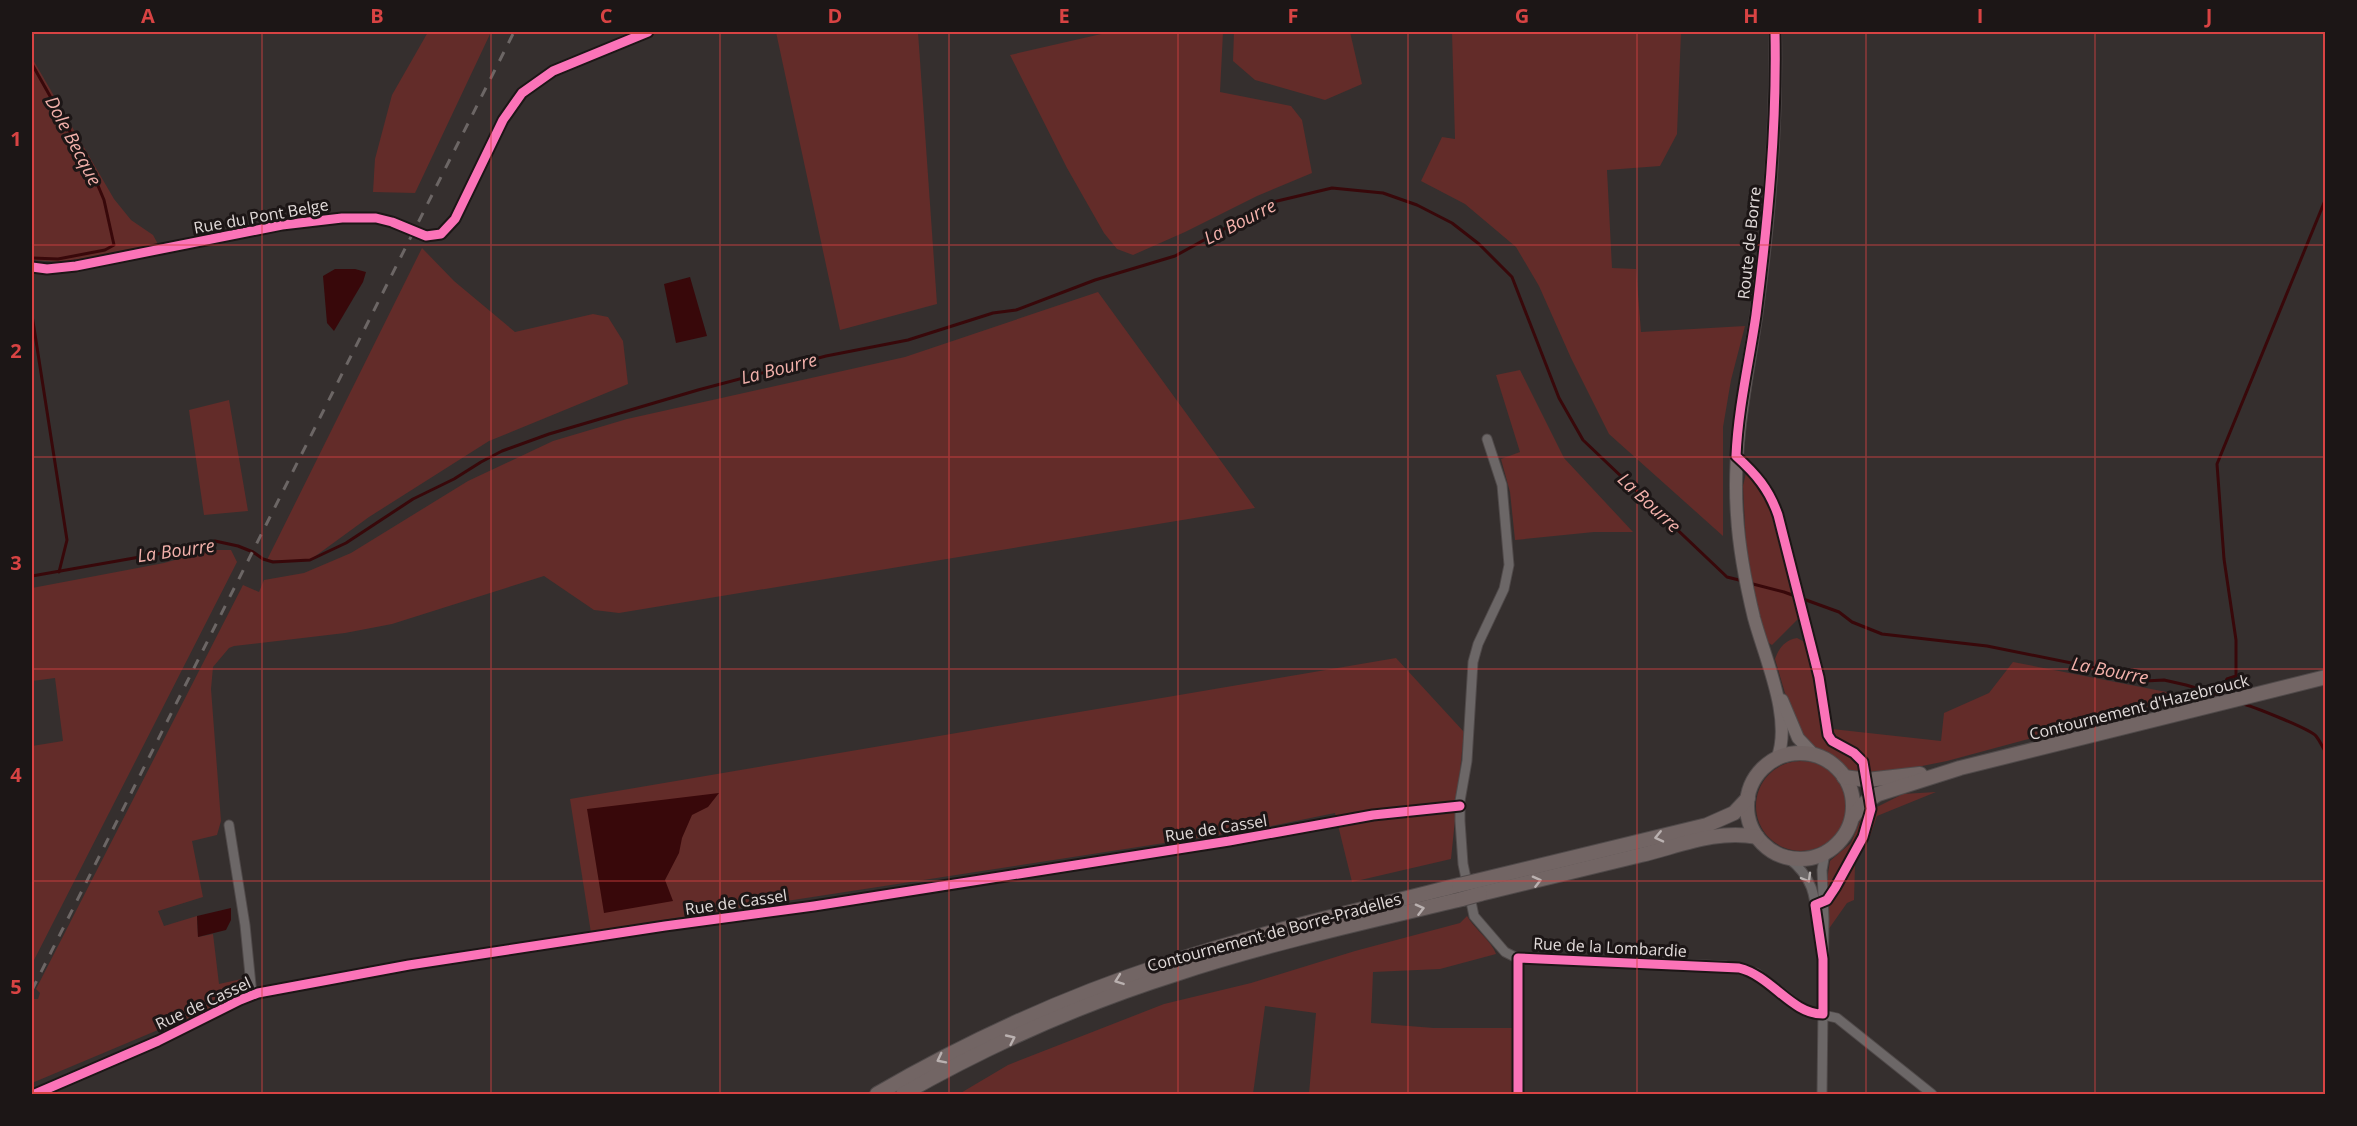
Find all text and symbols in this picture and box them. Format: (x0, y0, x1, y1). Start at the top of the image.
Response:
text: A (141, 2, 155, 29)
text: B (370, 2, 384, 29)
text: C (600, 2, 613, 29)
text: D (828, 2, 842, 29)
text: E (1058, 2, 1070, 29)
text: F (1288, 2, 1298, 29)
text: G (1515, 2, 1529, 29)
text: H (1743, 2, 1759, 29)
text: I (1977, 2, 1983, 29)
text: J (2204, 2, 2212, 29)
water label: Dole Becque (40, 92, 107, 189)
text: 1 (10, 125, 22, 152)
street label: Route de Borre (1732, 186, 1766, 300)
street label: Rue du Pont Belge (192, 193, 330, 239)
water label: La Bourre (1199, 193, 1280, 250)
text: 2 (10, 337, 22, 364)
water label: La Bourre (738, 347, 820, 389)
water label: La Bourre (1613, 467, 1686, 538)
water label: La Bourre (136, 533, 216, 567)
text: 3 (10, 549, 22, 576)
water label: La Bourre (2070, 651, 2151, 689)
street label: Contournement d'Hazebrouck (2027, 669, 2252, 745)
text: 4 (10, 761, 22, 788)
street label: Rue de Cassel (1163, 809, 1269, 847)
one-way arrow (1654, 829, 1664, 842)
one-way arrow (1800, 872, 1811, 882)
one-way arrow (1531, 875, 1541, 888)
street label: Rue de Cassel (683, 884, 789, 920)
street label: Contournement de Borre-Pradelles (1145, 887, 1403, 977)
one-way arrow (1415, 903, 1425, 916)
street label: Rue de la Lombardie (1533, 932, 1687, 962)
street label: Rue de Cassel (152, 971, 254, 1035)
one-way arrow (1115, 972, 1125, 985)
text: 5 (10, 973, 22, 1000)
one-way arrow (1004, 1034, 1015, 1046)
one-way arrow (937, 1052, 948, 1063)

